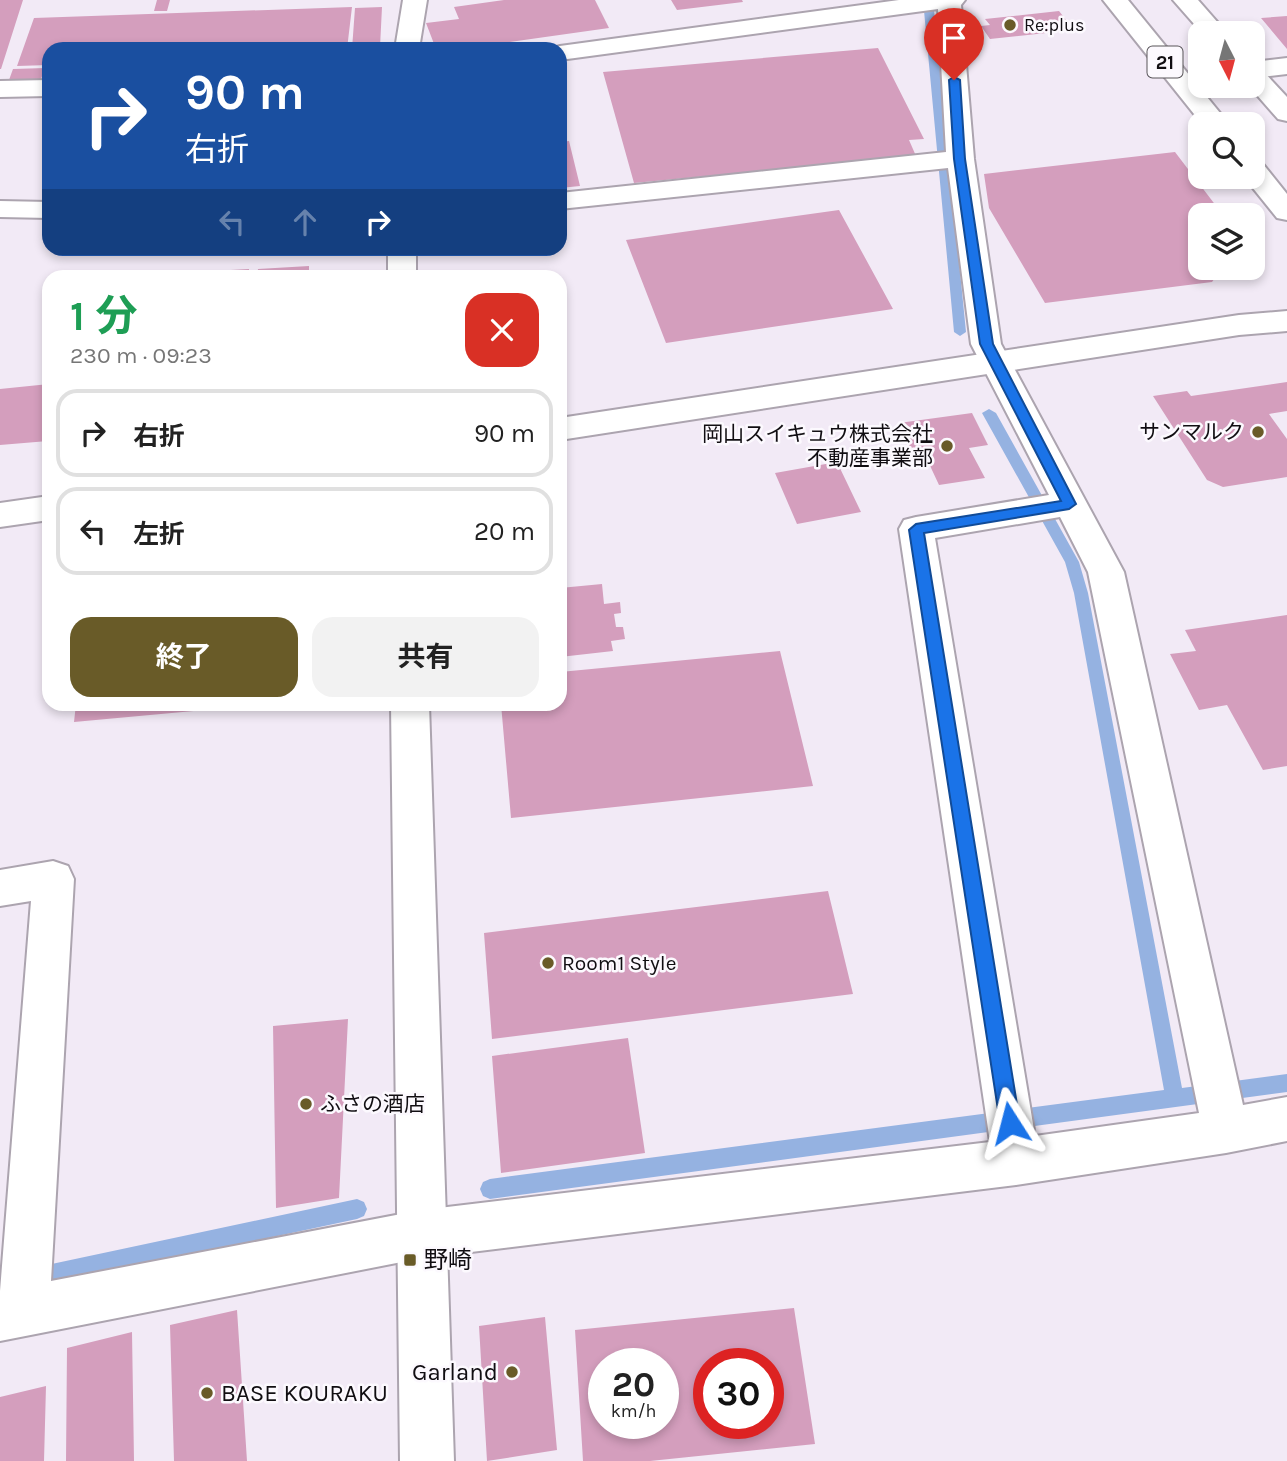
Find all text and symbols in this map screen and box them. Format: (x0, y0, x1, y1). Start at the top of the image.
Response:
pin (924, 8, 984, 80)
place label: Re:plus (1024, 14, 1084, 36)
marker: Re:plus (1002, 17, 1018, 33)
icon: arrive (935, 19, 973, 57)
north arrow (1188, 21, 1265, 98)
map controls (1188, 21, 1265, 280)
road number: 21 (1148, 46, 1182, 78)
text: 90 m (185, 64, 305, 121)
icon: right (70, 70, 161, 161)
button: search (1188, 112, 1265, 189)
text: 右折 (185, 131, 249, 168)
icon: left (213, 203, 251, 241)
icon: ahead (286, 203, 324, 241)
icon: right (359, 203, 397, 241)
button: layers (1188, 203, 1265, 280)
text: 1 分 (70, 291, 138, 341)
button: close (465, 293, 539, 367)
text: 230 m · 09:23 (70, 342, 212, 369)
icon: right (74, 414, 112, 452)
text: 90 m (474, 418, 535, 449)
place label: サンマルク (1139, 420, 1244, 444)
text: 右折 (133, 421, 185, 452)
place label: 岡山スイキュウ株式会社 不動産事業部 (702, 422, 933, 470)
marker: サンマルク (1250, 424, 1266, 440)
marker: 岡山スイキュウ株式会社 不動産事業部 (939, 438, 955, 454)
icon: left (74, 512, 112, 550)
text: 20 m (474, 516, 535, 547)
text: 左折 (133, 519, 185, 550)
button: 終了 (70, 617, 298, 697)
button: 共有 (312, 617, 539, 697)
place label: Room1 Style (562, 951, 676, 975)
marker: Room1 Style (540, 955, 556, 971)
position arrow (973, 1086, 1047, 1160)
place label: ふさの酒店 (320, 1092, 425, 1116)
marker: ふさの酒店 (298, 1096, 314, 1112)
place label: 野崎 (424, 1246, 472, 1274)
marker: 野崎 (402, 1252, 418, 1268)
speed limit sign: 30 (693, 1348, 784, 1439)
place label: Garland (412, 1358, 498, 1386)
marker: Garland (504, 1364, 520, 1380)
text: 20 (612, 1364, 655, 1405)
place label: BASE KOURAKU (221, 1379, 388, 1407)
marker: BASE KOURAKU (199, 1385, 215, 1401)
text: km/h (611, 1400, 656, 1422)

